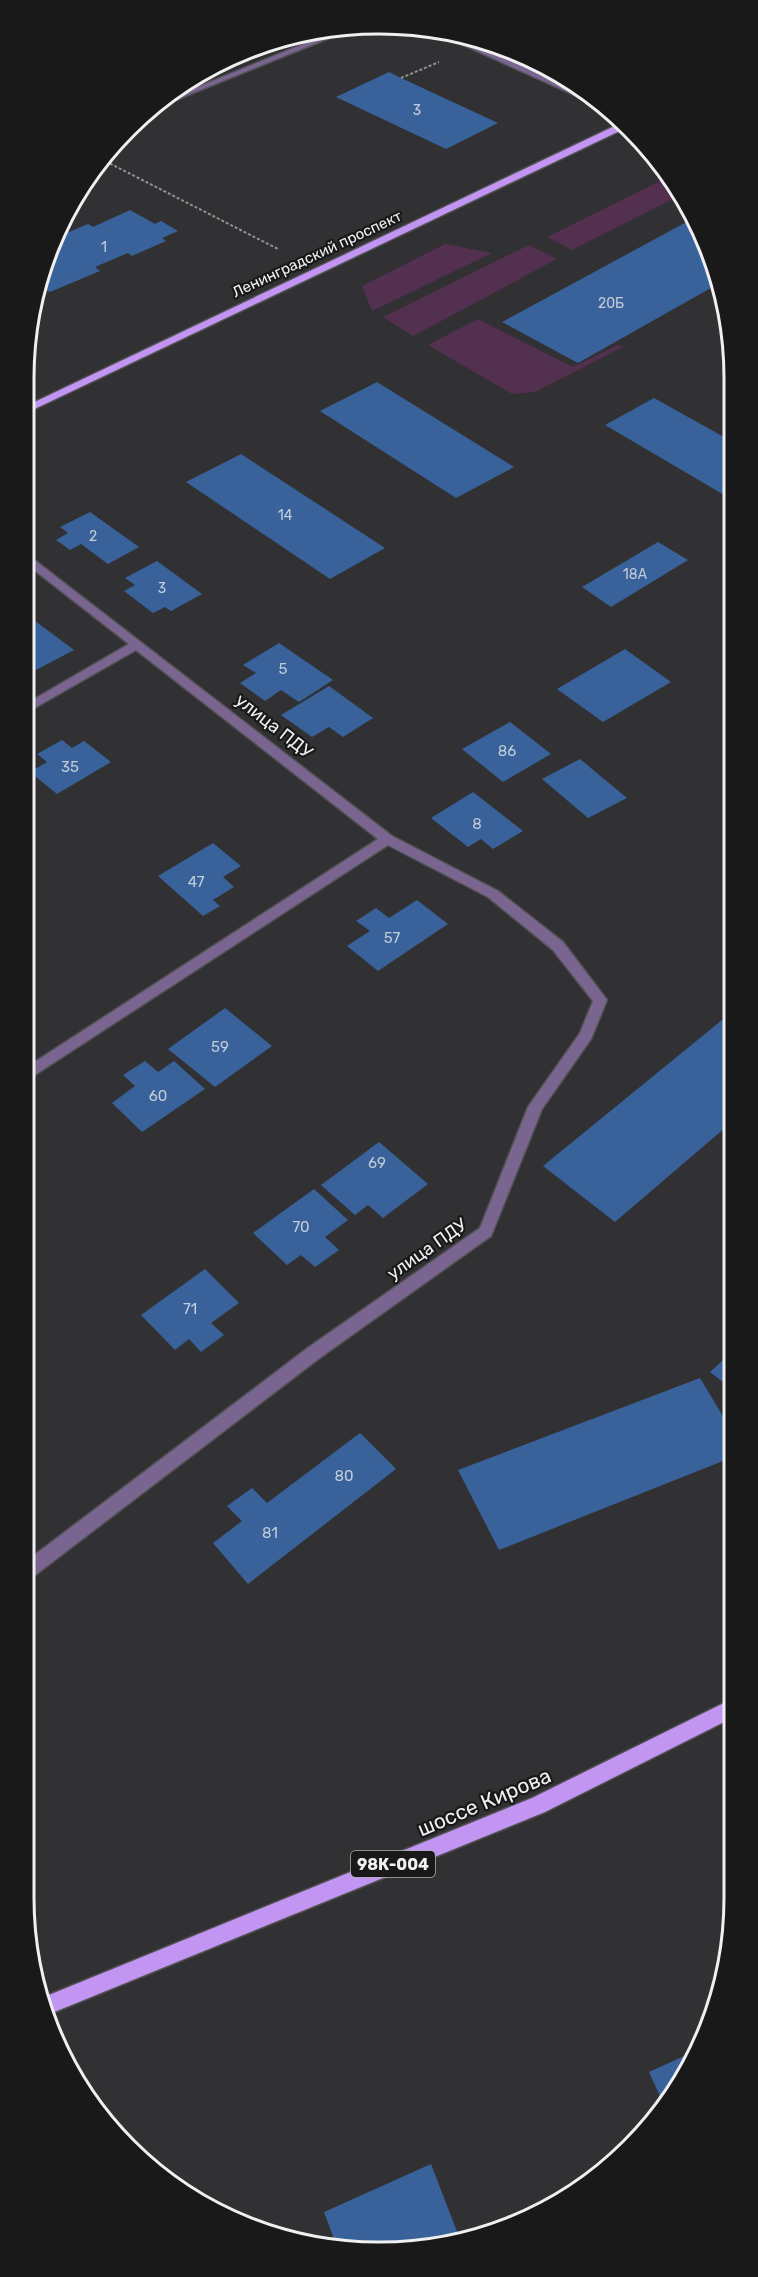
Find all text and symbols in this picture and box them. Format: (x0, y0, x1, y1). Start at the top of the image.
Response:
house number: 3 (413, 102, 421, 119)
street label: Ленинградский проспект (229, 207, 405, 301)
house number: 1 (101, 239, 107, 256)
house number: 20Б (598, 295, 624, 312)
house number: 14 (278, 507, 293, 524)
house number: 2 (89, 528, 97, 545)
house number: 18А (623, 566, 648, 583)
house number: 3 (158, 580, 166, 597)
house number: 5 (279, 660, 288, 678)
street label: улица ПДУ (231, 689, 317, 763)
house number: 86 (498, 742, 516, 760)
house number: 35 (61, 758, 79, 776)
house number: 8 (472, 815, 482, 833)
house number: 47 (188, 873, 205, 891)
house number: 57 (384, 929, 401, 947)
house number: 59 (211, 1038, 229, 1056)
house number: 60 (149, 1087, 167, 1105)
house number: 69 (368, 1154, 386, 1172)
street label: улица ПДУ (383, 1213, 471, 1285)
house number: 70 (292, 1218, 310, 1236)
house number: 71 (183, 1300, 197, 1318)
house number: 80 (334, 1467, 354, 1485)
house number: 81 (262, 1524, 278, 1542)
street label: шоссе Кирова (413, 1763, 555, 1841)
road number: 98К-004 (351, 1851, 435, 1877)

